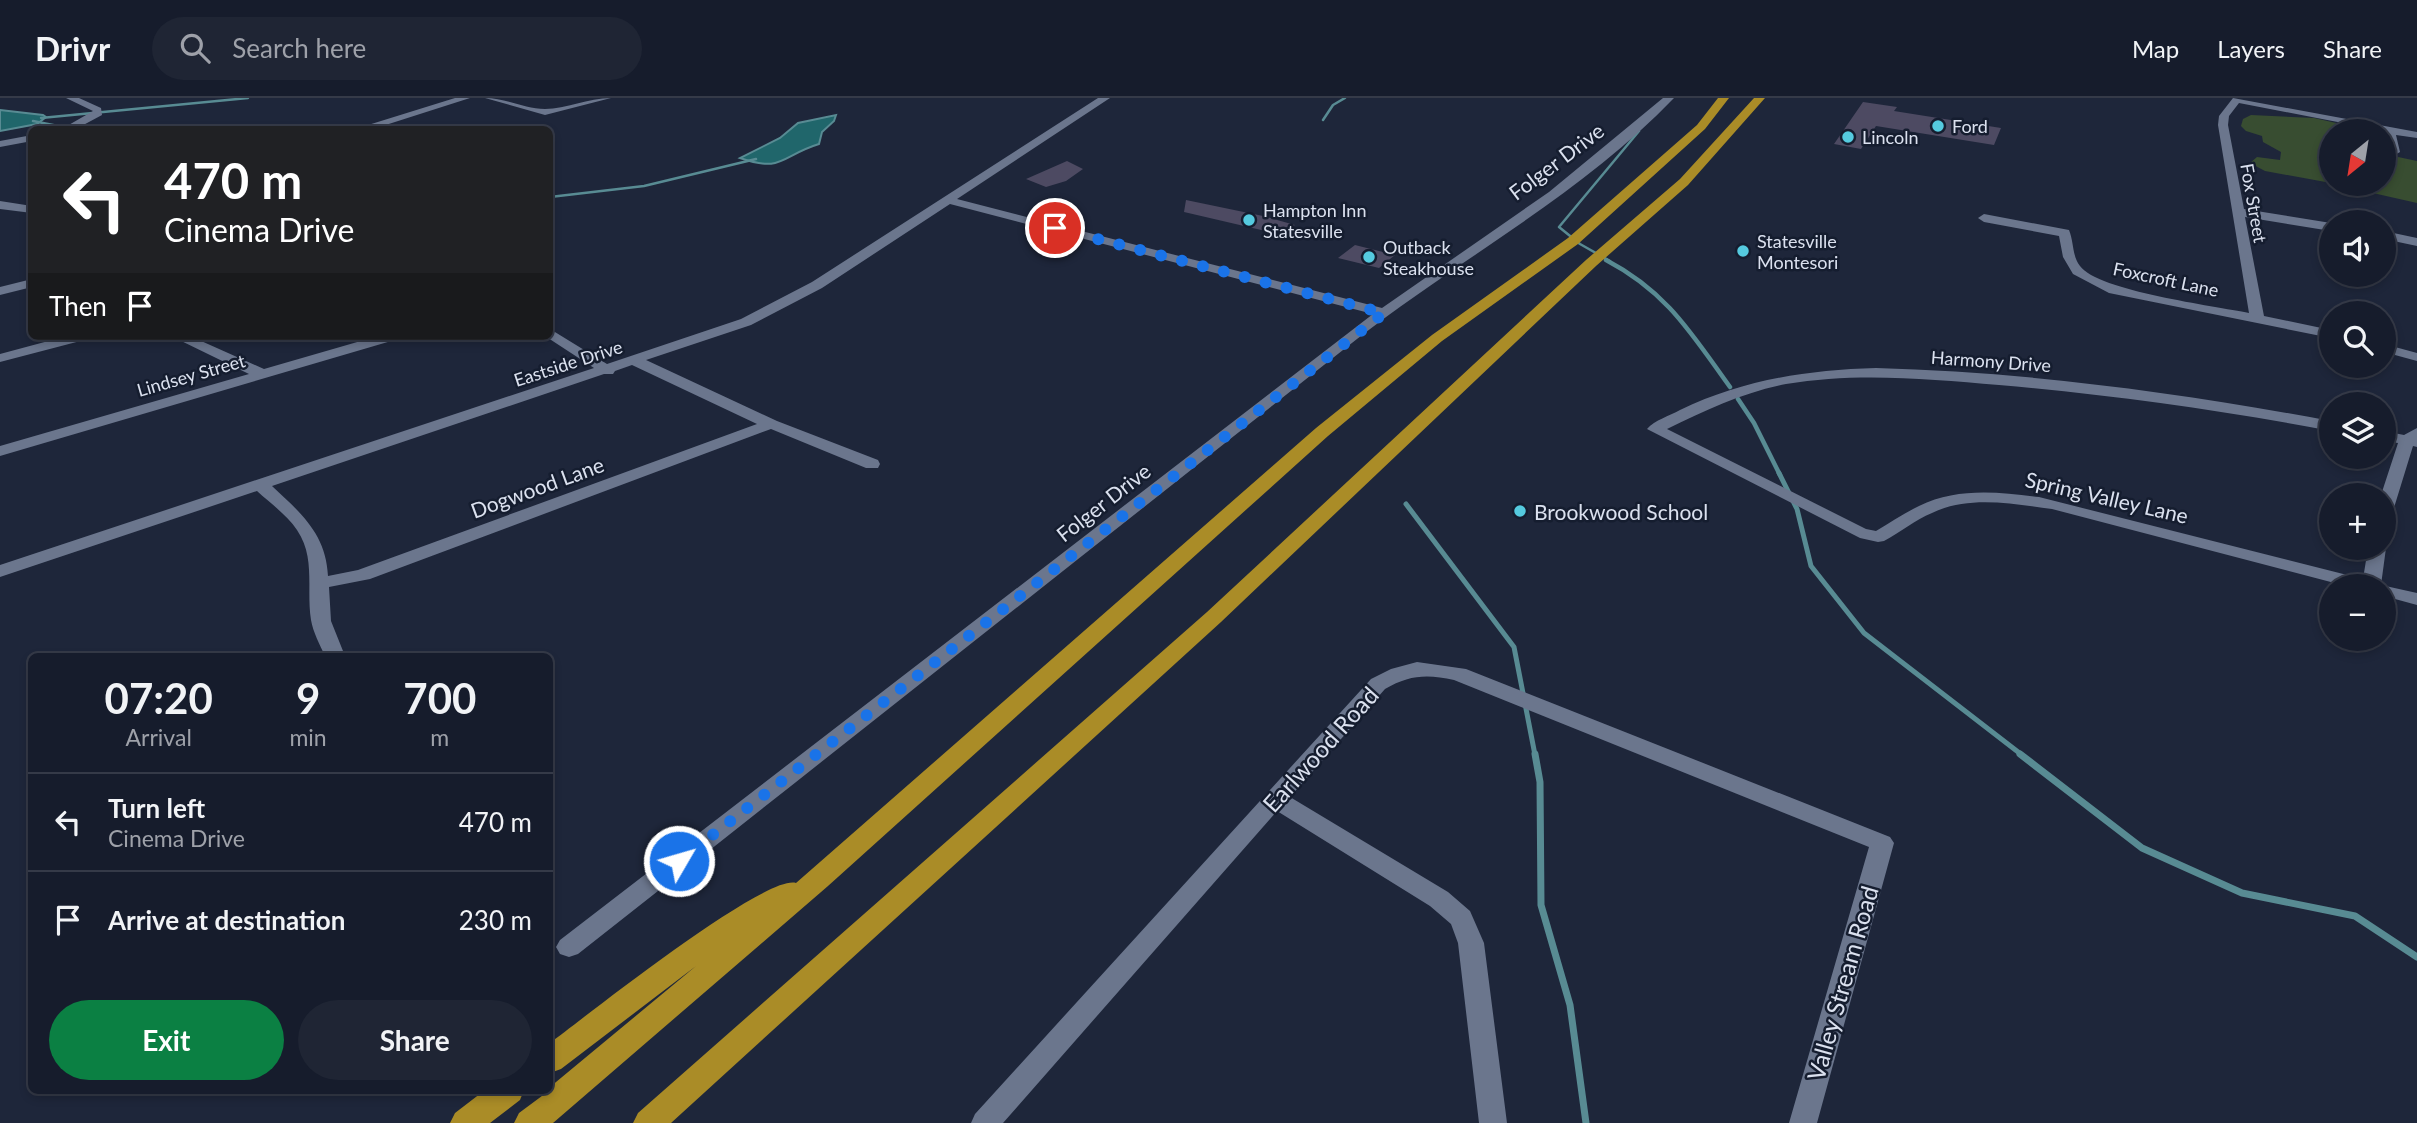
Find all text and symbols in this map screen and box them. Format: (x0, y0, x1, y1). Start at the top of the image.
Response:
search box (152, 17, 642, 80)
text: Drivr (35, 28, 110, 68)
icon: search (176, 29, 214, 67)
text: Search here (232, 32, 366, 64)
text: Map (2132, 34, 2179, 63)
text: Layers (2217, 34, 2285, 63)
text: Share (2323, 34, 2382, 63)
place label: Ford (1952, 115, 1988, 137)
street label: Folger Drive (1504, 117, 1608, 205)
marker: Ford (1930, 118, 1946, 134)
north arrow (2319, 119, 2396, 196)
map controls (2319, 119, 2396, 651)
place label: Lincoln (1862, 126, 1919, 148)
marker: Lincoln (1840, 129, 1856, 145)
text: 470 m (164, 151, 302, 209)
icon: left (49, 154, 140, 245)
street label: Fox Street (2236, 162, 2272, 245)
pin (1025, 198, 1085, 258)
place label: Hampton Inn Statesville (1263, 199, 1366, 242)
icon: arrive (1036, 209, 1074, 247)
text: Cinema Drive (164, 210, 355, 249)
button: sound (2319, 210, 2396, 287)
marker: Hampton Inn Statesville (1241, 212, 1257, 228)
place label: Statesville Montesori (1757, 230, 1838, 273)
place label: Outback Steakhouse (1383, 236, 1474, 279)
marker: Statesville Montesori (1735, 243, 1751, 259)
marker: Outback Steakhouse (1361, 249, 1377, 265)
street label: Foxcroft Lane (2111, 257, 2221, 301)
icon: arrive (121, 287, 159, 325)
text: Then (49, 290, 107, 322)
button: search (2319, 301, 2396, 378)
street label: Eastside Drive (511, 335, 625, 391)
street label: Harmony Drive (1930, 346, 2052, 376)
street label: Lindsey Street (134, 349, 248, 401)
button: layers (2319, 392, 2396, 469)
street label: Dogwood Lane (467, 451, 607, 523)
street label: Folger Drive (1051, 458, 1155, 546)
street label: Spring Valley Lane (2023, 466, 2191, 528)
button: + (2319, 483, 2396, 560)
place label: Brookwood School (1534, 499, 1708, 524)
marker: Brookwood School (1512, 503, 1528, 519)
button: − (2319, 574, 2396, 651)
text: 07:20 (105, 673, 213, 723)
text: 9 (296, 673, 320, 723)
text: 700 (403, 673, 476, 723)
street label: Earlwood Road (1256, 680, 1384, 818)
text: Arrival (126, 723, 192, 751)
text: min (289, 723, 327, 751)
text: m (430, 723, 449, 751)
text: Turn left (108, 792, 205, 824)
icon: left (49, 803, 87, 841)
text: 470 m (459, 806, 532, 838)
text: Cinema Drive (108, 824, 245, 852)
position arrow (642, 824, 716, 898)
street label: Valley Stream Road (1800, 882, 1884, 1084)
icon: arrive (49, 901, 87, 939)
text: Arrive at destination (108, 904, 345, 936)
text: 230 m (459, 904, 532, 936)
button: Exit (49, 1000, 284, 1080)
button: Share (298, 1000, 532, 1080)

